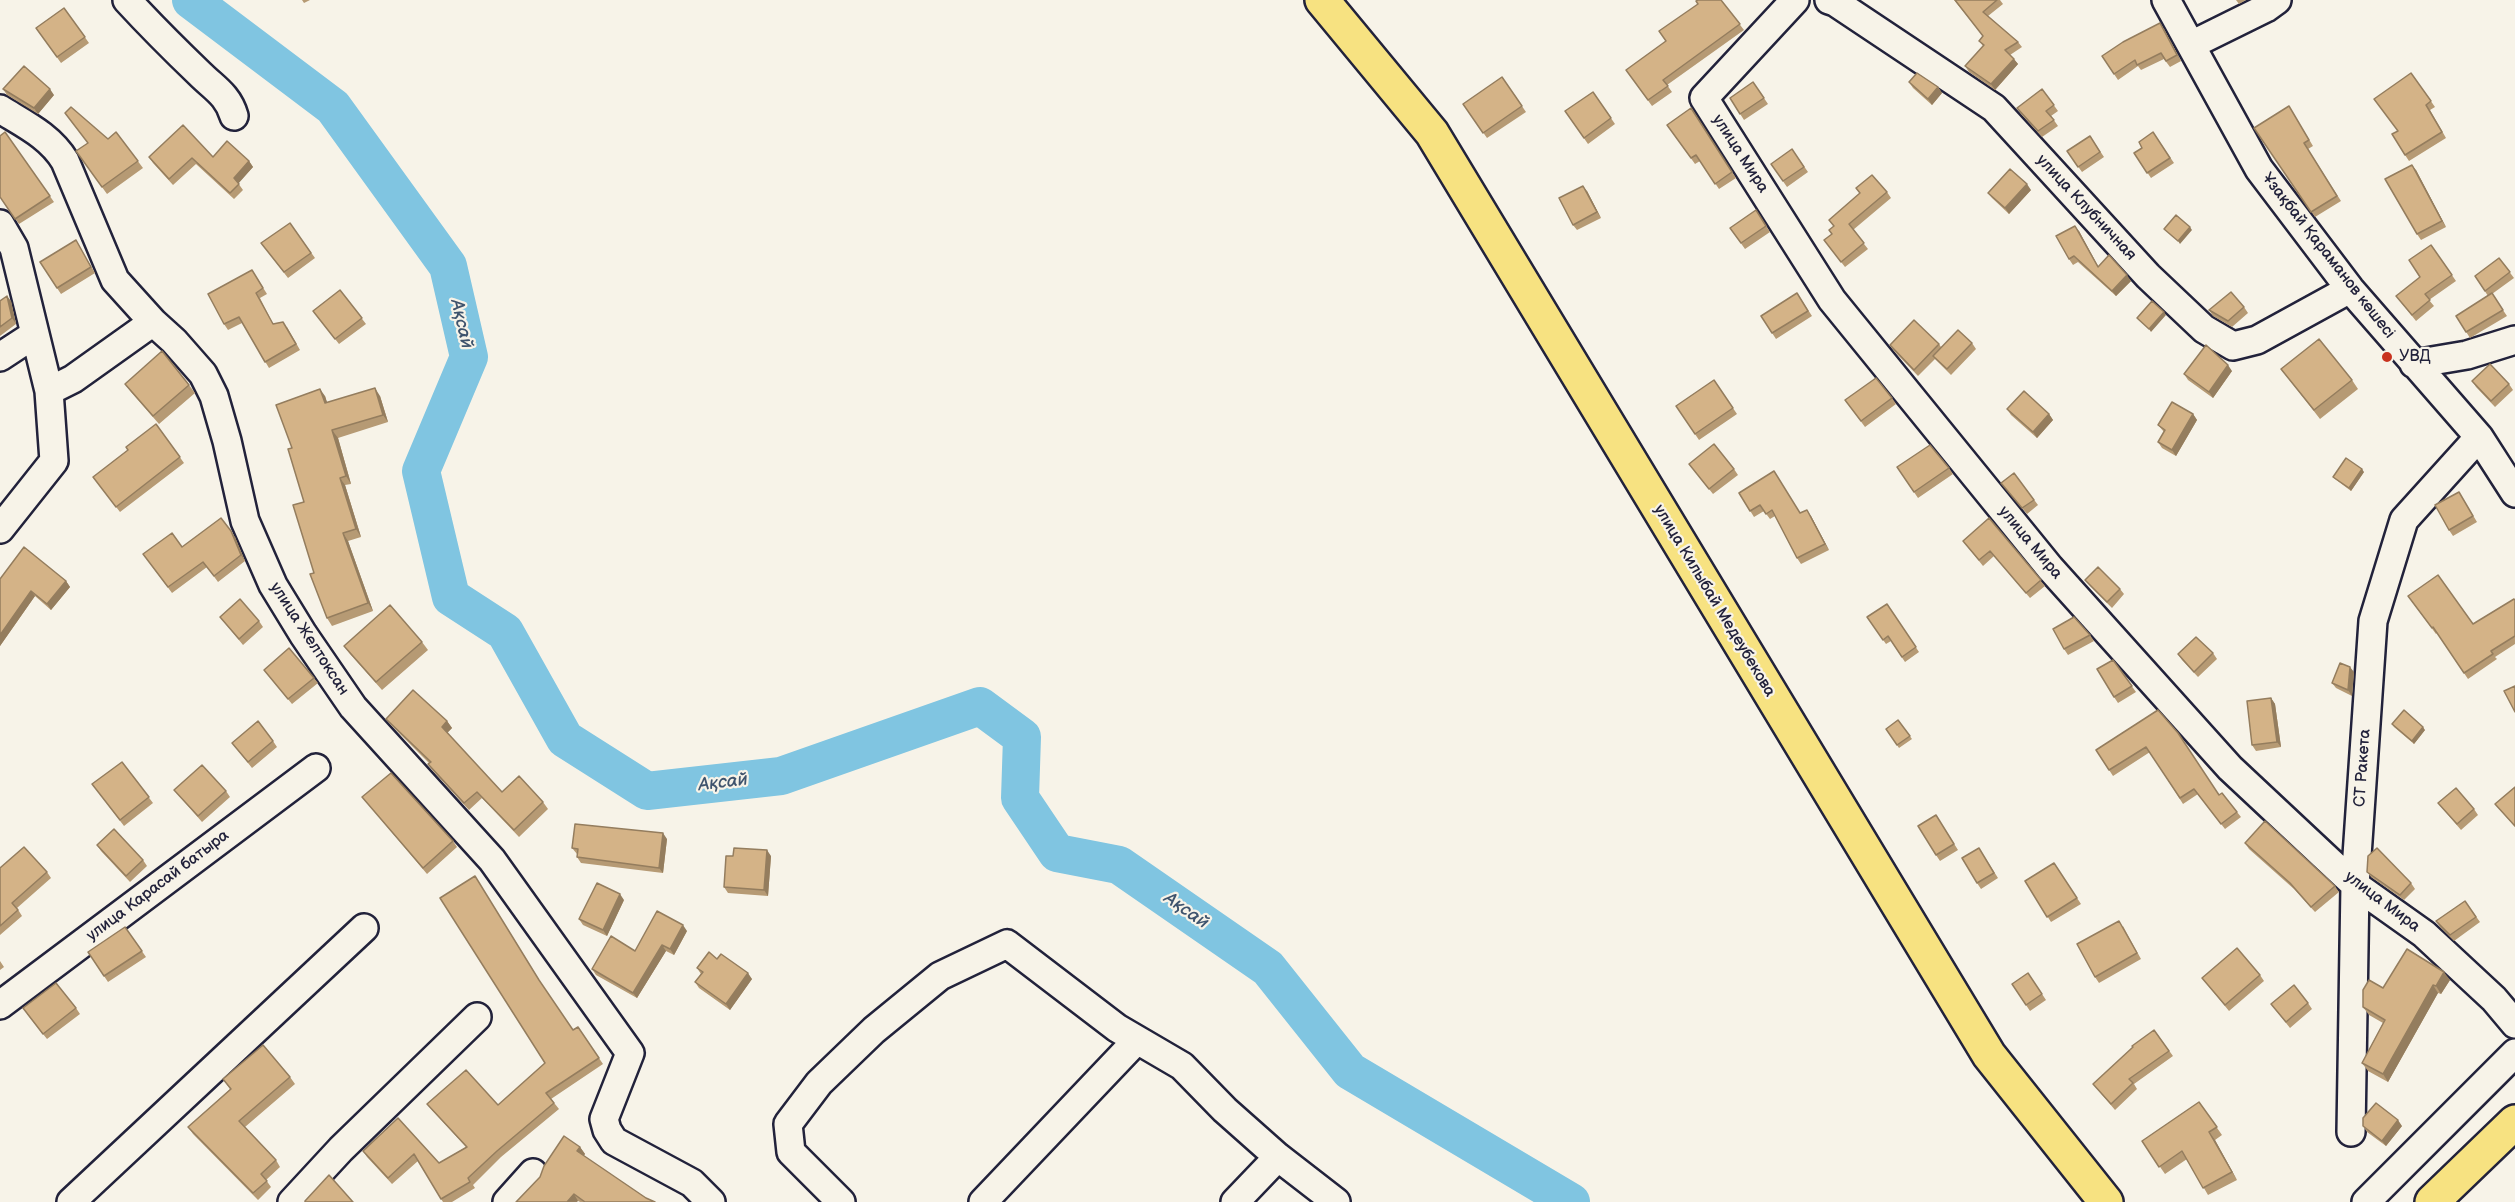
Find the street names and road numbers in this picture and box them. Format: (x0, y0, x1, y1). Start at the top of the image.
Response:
street label: улица Мира (1708, 111, 1772, 197)
street label: улица Клубничная (2032, 151, 2140, 265)
street label: Ұзақбай Қараманов көшесі (2257, 169, 2399, 343)
street label: улица Килыбай Медеубекова (1649, 502, 1779, 700)
street label: улица Мира (1994, 503, 2066, 583)
street label: улица Желтоксан (265, 579, 353, 699)
street label: СТ Ракета (2351, 728, 2375, 808)
street label: улица Карасай батыра (83, 826, 233, 946)
street label: улица Мира (2341, 867, 2423, 937)

